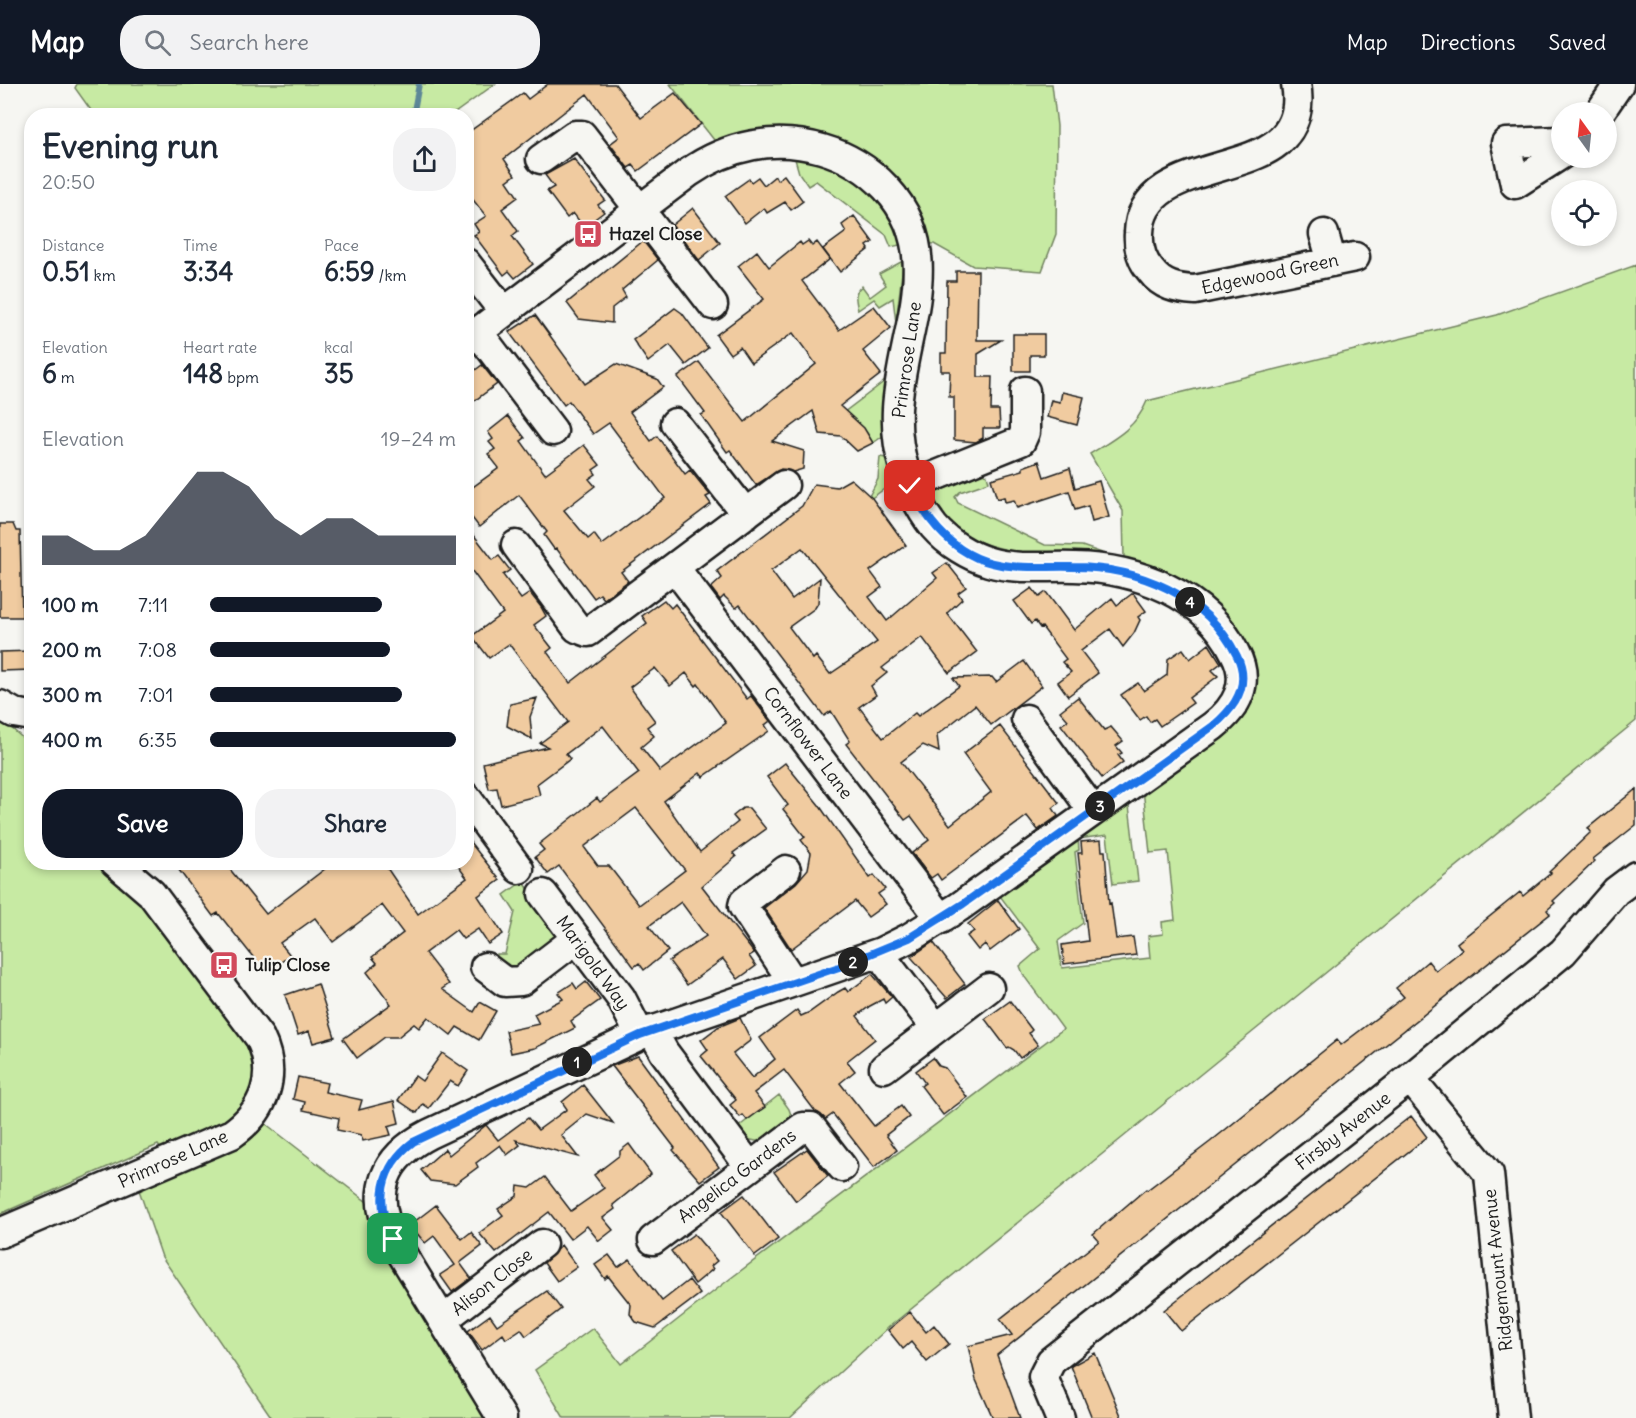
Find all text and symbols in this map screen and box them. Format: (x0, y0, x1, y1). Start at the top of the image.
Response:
search box (120, 15, 540, 69)
text: Map (30, 24, 84, 60)
icon: search (141, 26, 174, 59)
text: Search here (189, 28, 309, 56)
text: Map (1347, 29, 1388, 56)
text: Directions (1421, 29, 1515, 56)
text: Saved (1548, 29, 1606, 56)
north arrow (1551, 102, 1617, 168)
map controls (1551, 102, 1617, 246)
text: Evening run (42, 125, 218, 167)
button: share (393, 128, 456, 191)
text: 20:50 (42, 169, 95, 194)
button: locate (1551, 180, 1617, 246)
bus stop icon: Hazel Close (572, 218, 604, 250)
place label: Hazel Close (609, 222, 703, 245)
text: Distance (42, 235, 104, 255)
text: Time (183, 235, 218, 255)
text: Pace (324, 235, 359, 255)
street label: Edgewood Green (1199, 248, 1341, 299)
text: 0.51 (42, 255, 90, 288)
text: 3:34 (183, 255, 233, 288)
text: 6:59 (324, 255, 375, 288)
text: km (90, 265, 116, 285)
text: /km (375, 265, 407, 285)
street label: Primrose Lane (887, 300, 926, 420)
text: Elevation (42, 337, 108, 357)
text: Heart rate (183, 337, 257, 357)
text: kcal (324, 337, 353, 357)
text: 6 (42, 357, 57, 390)
text: 148 (183, 357, 223, 390)
text: 35 (324, 357, 354, 390)
text: m (57, 367, 75, 387)
text: bpm (223, 367, 259, 387)
text: Elevation (42, 426, 124, 451)
text: 19–24 m (381, 426, 456, 451)
pin (884, 460, 935, 511)
icon: check (893, 469, 926, 502)
pin: 4 (1175, 587, 1205, 617)
text: 100 m (42, 592, 99, 617)
text: 7:11 (138, 592, 168, 617)
text: 4 (1185, 592, 1195, 612)
text: 200 m (42, 637, 102, 662)
text: 7:08 (138, 637, 177, 662)
text: 300 m (42, 682, 102, 707)
text: 7:01 (138, 682, 173, 707)
street label: Cornflower Lane (759, 682, 858, 804)
text: 400 m (42, 727, 102, 752)
text: 6:35 (138, 727, 177, 752)
button: Save (42, 789, 243, 858)
button: Share (255, 789, 456, 858)
pin: 3 (1085, 791, 1115, 821)
text: 3 (1095, 796, 1105, 816)
street label: Marigold Way (551, 911, 635, 1015)
pin: 2 (838, 947, 868, 977)
bus stop icon: Tulip Close (208, 949, 240, 981)
text: 2 (849, 952, 857, 972)
place label: Tulip Close (245, 953, 330, 976)
pin: 1 (562, 1047, 592, 1077)
text: 1 (574, 1052, 580, 1072)
street label: Firsby Avenue (1290, 1086, 1395, 1175)
street label: Primrose Lane (114, 1124, 231, 1193)
street label: Angelica Gardens (673, 1124, 801, 1228)
street label: Ridgemount Avenue (1478, 1188, 1517, 1352)
pin (367, 1213, 418, 1264)
icon: arrive (376, 1222, 409, 1255)
street label: Alison Close (447, 1243, 537, 1320)

